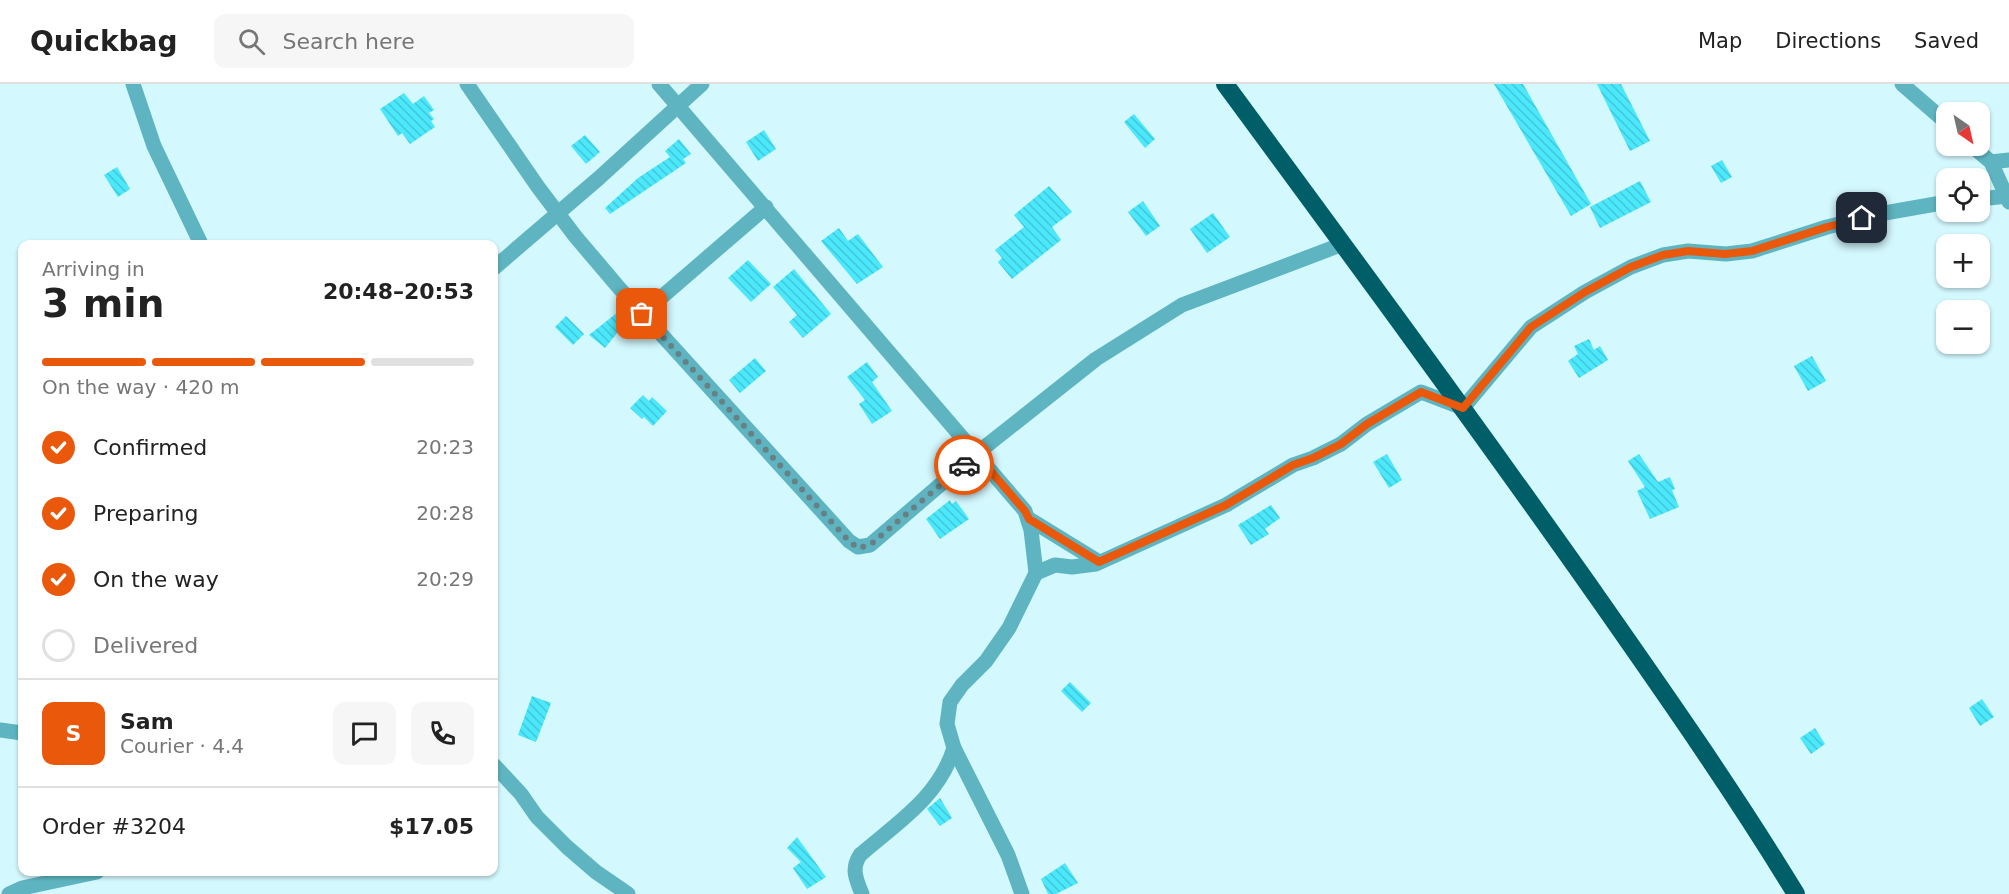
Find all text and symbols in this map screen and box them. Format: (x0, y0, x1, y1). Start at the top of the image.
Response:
search box (214, 14, 634, 68)
text: Quickbag (30, 25, 178, 58)
icon: search (235, 25, 268, 58)
text: Search here (283, 29, 415, 54)
text: Map (1698, 29, 1742, 53)
text: Directions (1775, 29, 1881, 53)
text: Saved (1914, 29, 1979, 53)
north arrow (1936, 102, 1990, 156)
map controls (1936, 102, 1990, 354)
button: locate (1936, 168, 1990, 222)
pin (1836, 192, 1887, 243)
icon: home (1845, 201, 1878, 234)
button: + (1936, 234, 1990, 288)
text: Arriving in (42, 257, 145, 281)
text: 20:48–20:53 (323, 279, 474, 304)
text: 3 min (42, 281, 164, 326)
pin (616, 288, 667, 339)
icon: bag (625, 297, 658, 330)
button: − (1936, 300, 1990, 354)
text: On the way · 420 m (42, 375, 240, 399)
icon: check (42, 431, 75, 464)
text: Confirmed (93, 435, 207, 460)
text: 20:23 (416, 435, 474, 459)
courier (934, 435, 994, 495)
icon: car (948, 449, 981, 482)
icon: check (42, 497, 75, 530)
text: Preparing (93, 501, 199, 526)
text: 20:28 (416, 501, 474, 525)
icon: check (42, 563, 75, 596)
text: On the way (93, 567, 219, 592)
text: 20:29 (416, 567, 474, 591)
text: Delivered (93, 633, 198, 658)
button: chat (333, 702, 396, 765)
button: phone (411, 702, 474, 765)
text: Sam (120, 709, 174, 734)
text: S (66, 721, 81, 746)
text: Courier · 4.4 (120, 734, 244, 758)
text: Order #3204 (42, 814, 186, 839)
text: $17.05 (389, 814, 474, 839)

